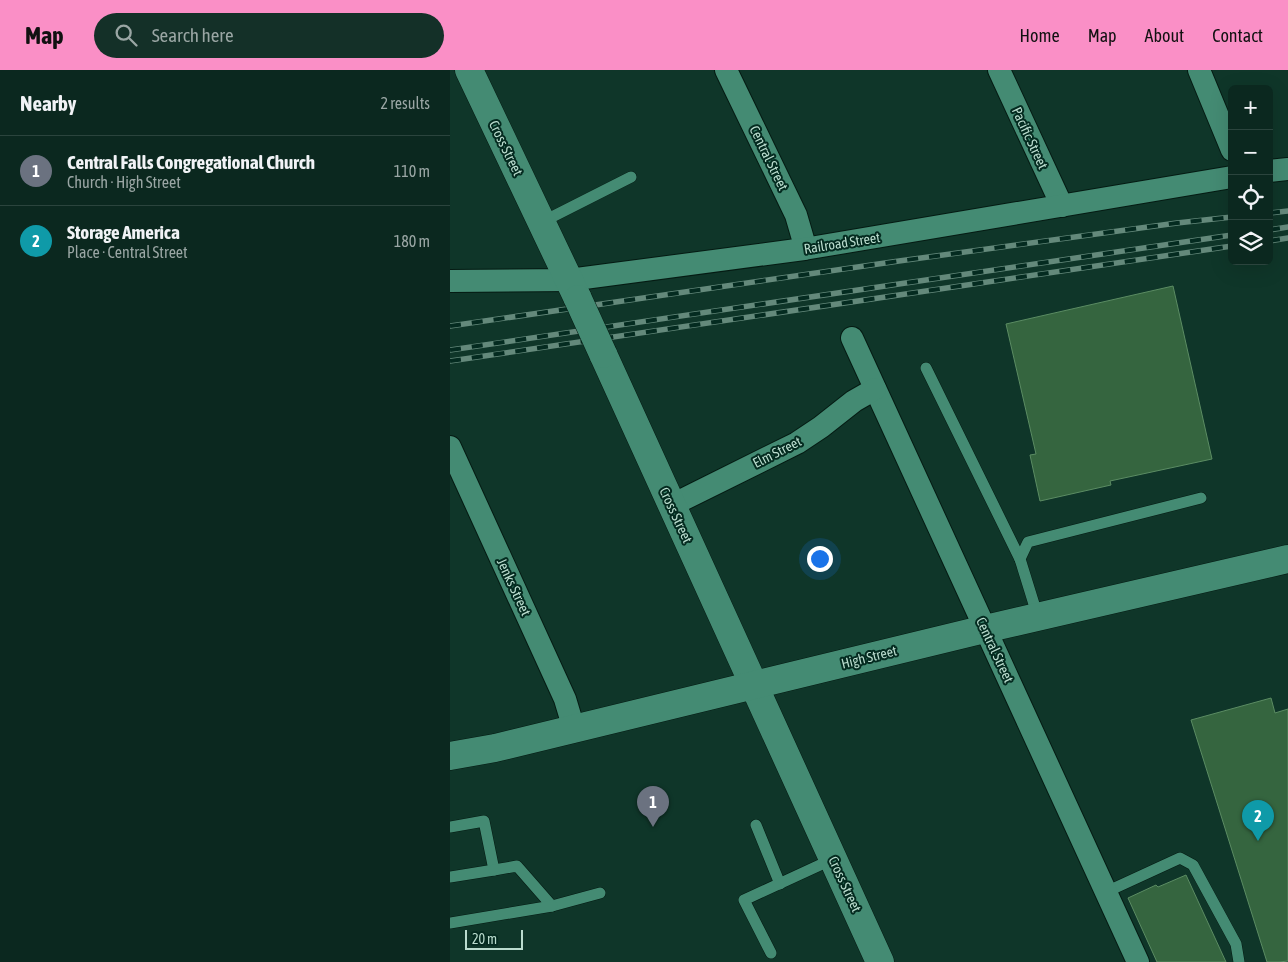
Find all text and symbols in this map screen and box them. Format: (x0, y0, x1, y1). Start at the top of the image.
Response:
search box (94, 13, 444, 58)
icon: search (112, 21, 140, 49)
text: Map (25, 22, 64, 49)
text: Search here (152, 24, 234, 46)
text: Home (1020, 25, 1060, 46)
text: Map (1088, 25, 1117, 46)
text: About (1145, 25, 1184, 46)
text: Contact (1212, 25, 1263, 46)
map controls (1228, 85, 1273, 265)
button: + (1228, 85, 1273, 130)
text: Nearby (20, 91, 76, 115)
text: 2 results (380, 94, 430, 112)
street label: Pacific Street (1009, 105, 1051, 171)
street label: Cross Street (486, 118, 526, 178)
street label: Central Street (746, 123, 792, 193)
button: − (1228, 130, 1273, 175)
text: Central Falls Congregational Church (67, 151, 315, 173)
text: 1 (32, 162, 40, 180)
text: 110 m (394, 162, 430, 180)
text: Church · High Street (67, 173, 181, 191)
button: locate (1228, 175, 1273, 220)
button: layers (1228, 220, 1273, 265)
text: Storage America (67, 221, 180, 243)
street label: Railroad Street (803, 229, 881, 257)
text: 2 (32, 232, 40, 250)
text: 180 m (394, 232, 430, 250)
text: Place · Central Street (67, 243, 188, 261)
street label: Elm Street (750, 433, 804, 471)
street label: Cross Street (656, 485, 696, 545)
your location (807, 546, 833, 572)
street label: Jenks Street (494, 556, 534, 618)
street label: Central Street (973, 615, 1017, 685)
street label: High Street (840, 642, 898, 672)
pin: 1 (637, 786, 669, 827)
pin: 2 (1242, 800, 1274, 841)
street label: Cross Street (825, 854, 865, 914)
scale bar (465, 927, 522, 950)
text: 20 m (472, 931, 497, 947)

